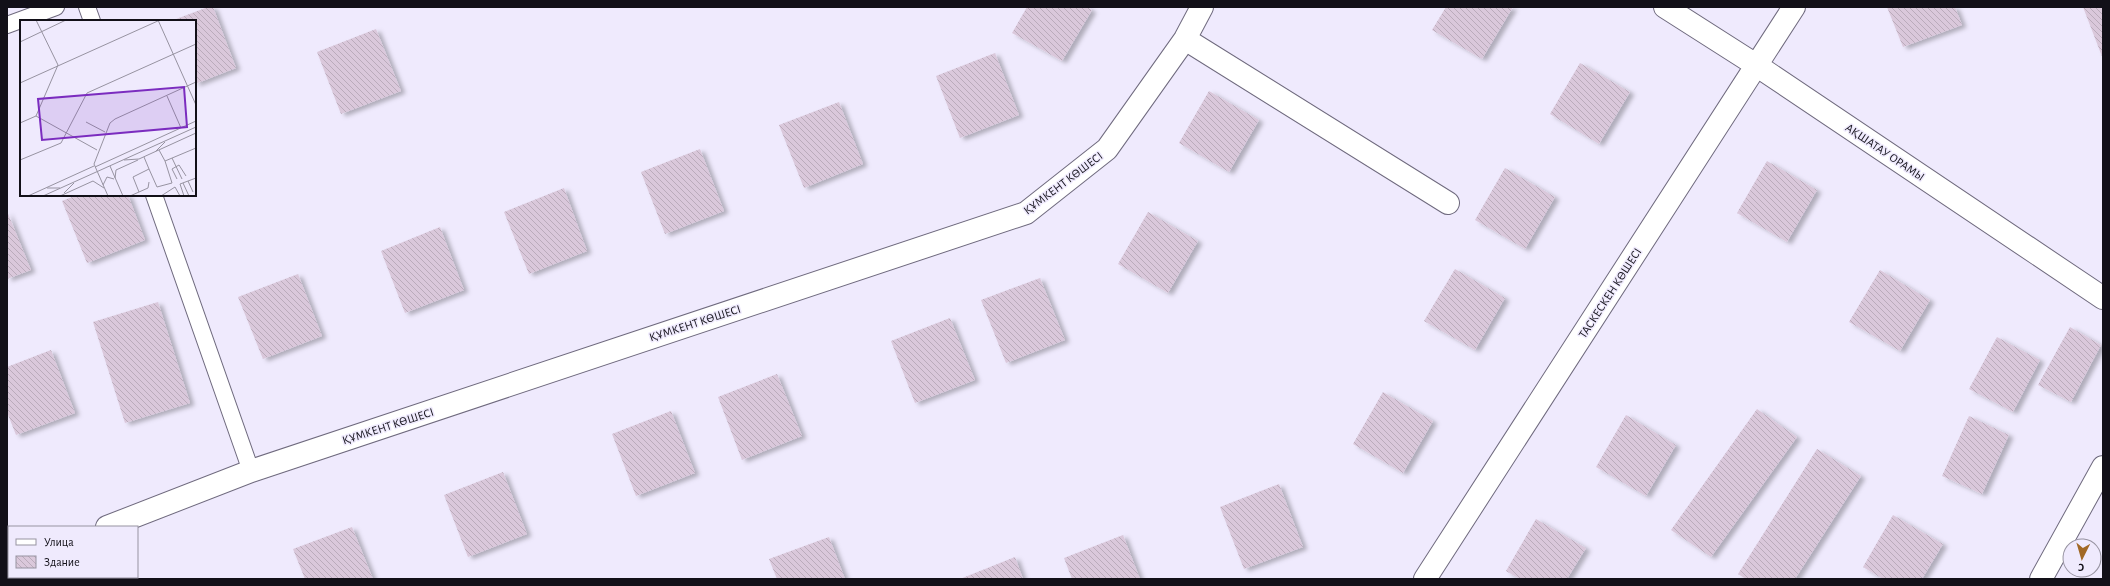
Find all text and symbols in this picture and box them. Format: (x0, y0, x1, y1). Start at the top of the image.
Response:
inset map (20, 20, 196, 196)
street label: АҚШАТАУ ОРАМЫ (1843, 121, 1927, 183)
street label: ҚҰМКЕНТ КӨШЕСІ (1021, 149, 1105, 217)
street label: ТАСКЕСКЕН КӨШЕСІ (1576, 246, 1644, 340)
street label: ҚҰМКЕНТ КӨШЕСІ (648, 303, 742, 343)
street label: ҚҰМКЕНТ КӨШЕСІ (341, 406, 435, 446)
legend (8, 526, 138, 578)
text: Улица (44, 536, 74, 548)
north arrow (2062, 538, 2102, 578)
text: Здание (44, 556, 80, 568)
text: С (2078, 562, 2085, 573)

